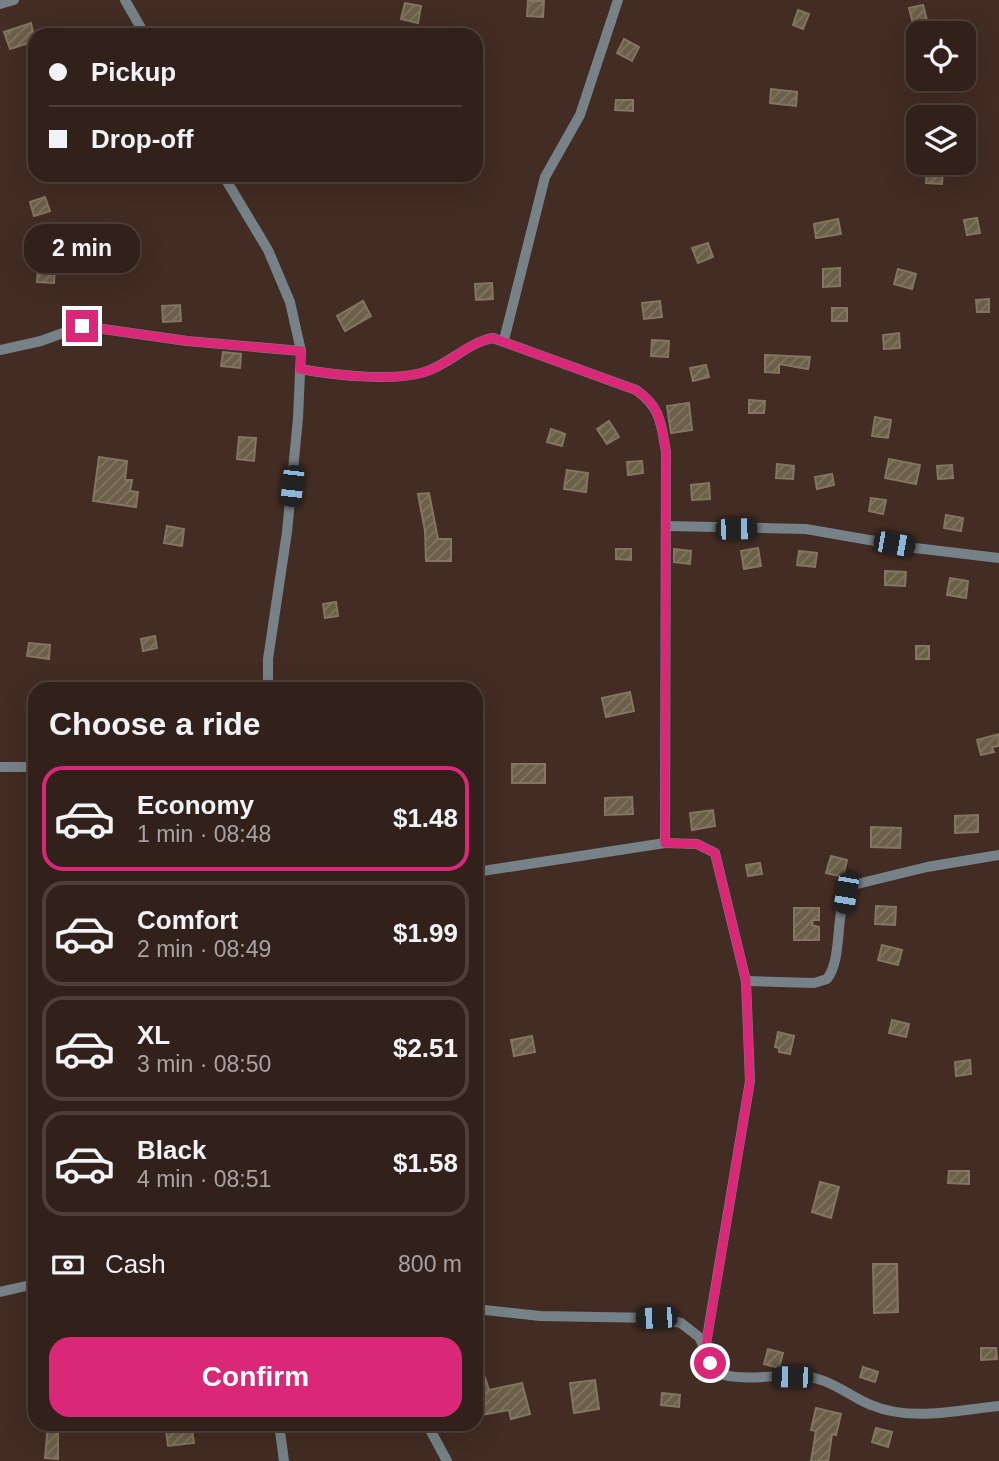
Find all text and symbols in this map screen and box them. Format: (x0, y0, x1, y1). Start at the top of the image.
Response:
map controls (906, 21, 976, 175)
button: locate (906, 21, 976, 91)
text: Pickup (91, 57, 176, 87)
button: layers (906, 105, 976, 175)
text: Drop-off (91, 124, 194, 154)
callout: 2 min (24, 224, 140, 274)
text: 2 min (52, 235, 112, 261)
route end (66, 310, 98, 342)
car (280, 464, 305, 508)
car (715, 518, 758, 540)
car (872, 530, 917, 558)
text: Choose a ride (49, 706, 261, 742)
icon: car (53, 787, 116, 850)
text: Economy (137, 790, 254, 820)
text: $1.48 (393, 803, 458, 833)
text: 1 min · 08:48 (137, 821, 271, 847)
car (833, 870, 860, 916)
icon: car (53, 902, 116, 965)
text: Comfort (137, 905, 238, 935)
text: $1.99 (393, 918, 458, 948)
text: 2 min · 08:49 (137, 936, 271, 962)
icon: car (53, 1017, 116, 1080)
text: XL (137, 1020, 170, 1050)
text: $2.51 (393, 1033, 458, 1063)
text: 3 min · 08:50 (137, 1051, 271, 1077)
icon: car (53, 1132, 116, 1195)
text: Black (137, 1135, 206, 1165)
text: $1.58 (393, 1148, 458, 1178)
text: 4 min · 08:51 (137, 1166, 271, 1192)
icon: cash (49, 1246, 87, 1284)
text: Cash (105, 1249, 166, 1279)
text: 800 m (398, 1251, 462, 1277)
car (635, 1307, 678, 1329)
button: Confirm (49, 1337, 462, 1417)
route start (694, 1347, 726, 1379)
car (771, 1366, 814, 1388)

